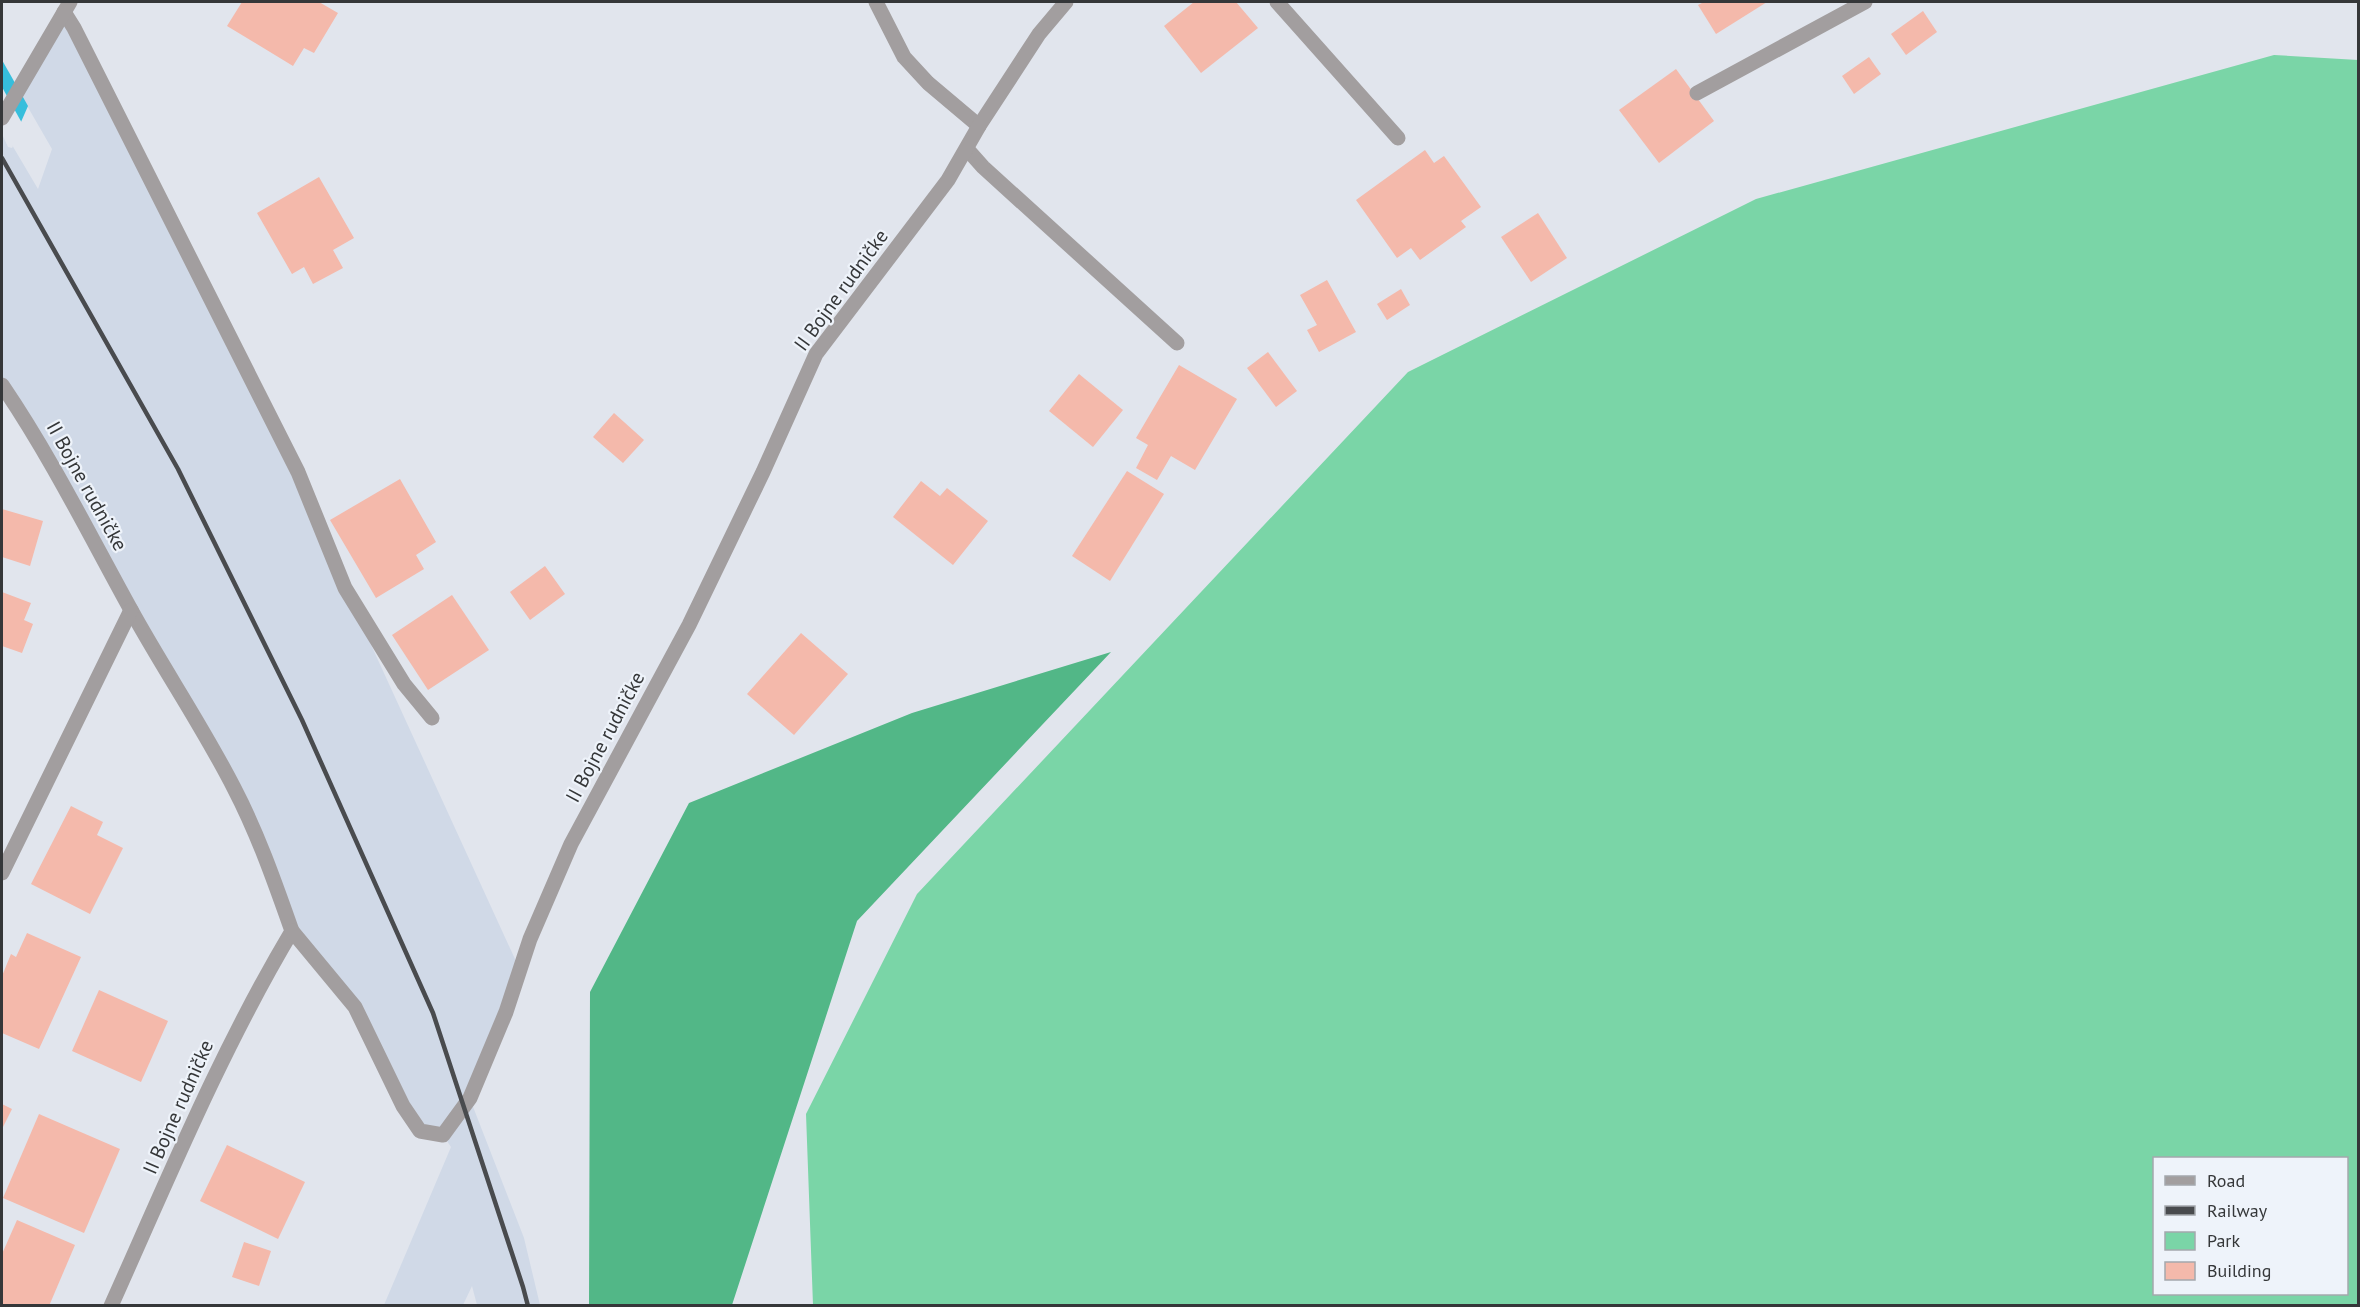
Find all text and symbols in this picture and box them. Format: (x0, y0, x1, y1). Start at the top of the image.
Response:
street label: II Bojne rudničke (788, 224, 894, 356)
street label: II Bojne rudničke (41, 417, 133, 555)
street label: II Bojne rudničke (560, 667, 650, 807)
street label: II Bojne rudničke (137, 1036, 219, 1178)
legend (2153, 1157, 2348, 1295)
text: Road (2207, 1169, 2245, 1192)
text: Railway (2207, 1199, 2268, 1222)
text: Park (2207, 1229, 2240, 1252)
text: Building (2207, 1259, 2271, 1282)

